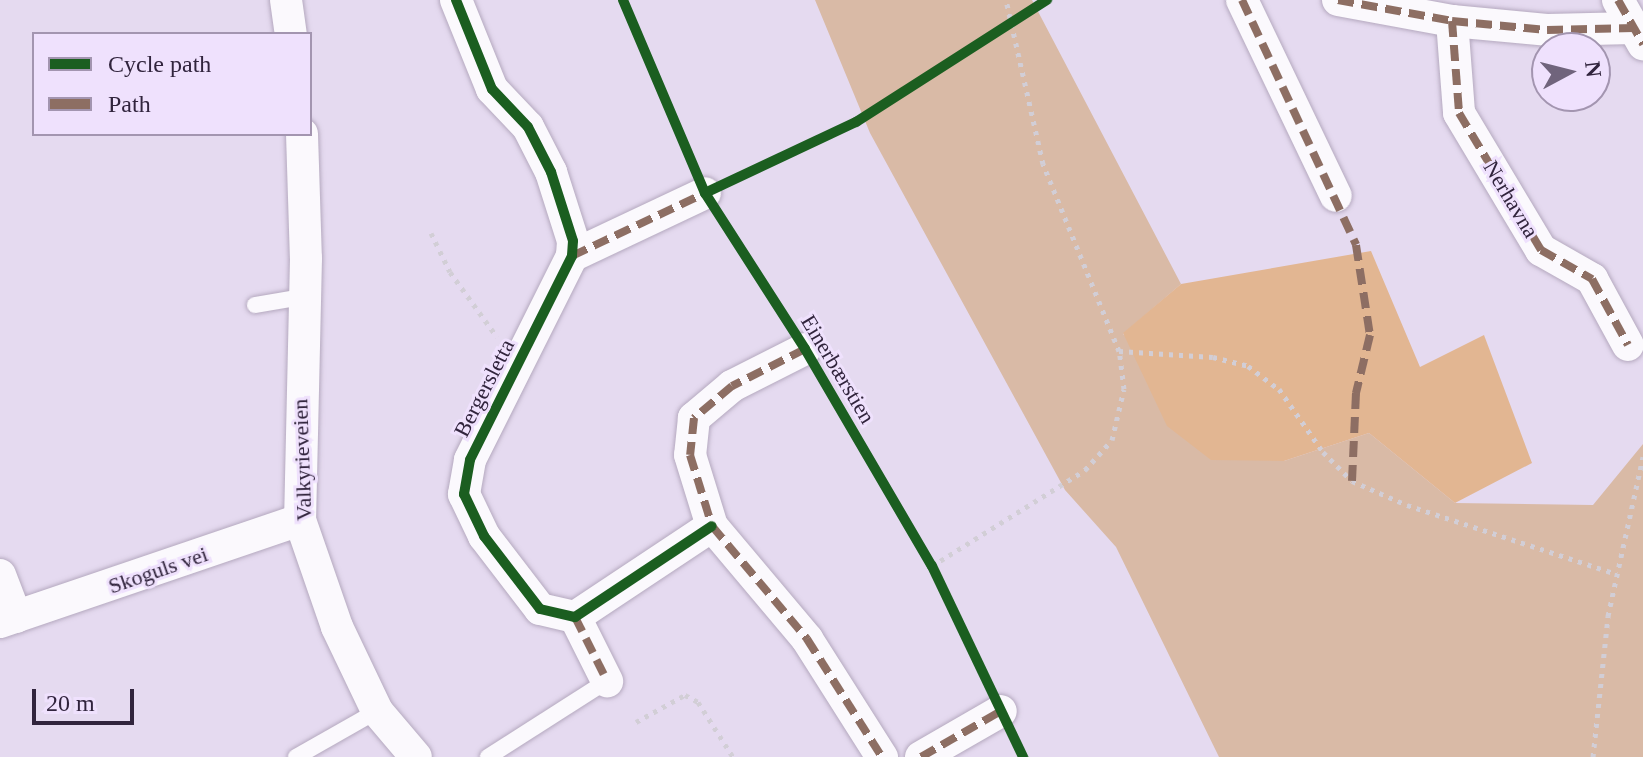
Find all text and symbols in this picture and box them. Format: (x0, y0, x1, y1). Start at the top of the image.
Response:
legend (32, 32, 312, 136)
north arrow (1531, 32, 1611, 112)
text: Cycle path (108, 51, 211, 77)
text: N (1580, 60, 1607, 79)
text: Path (108, 91, 151, 117)
street label: Nerhavna (1478, 156, 1544, 242)
street label: Einerbærstien (795, 310, 881, 428)
street label: Bergersletta (448, 335, 520, 441)
street label: Valkyrieveien (287, 398, 317, 522)
street label: Skoguls vei (105, 541, 211, 599)
scale bar (36, 673, 138, 723)
text: 20 m (46, 690, 95, 716)

